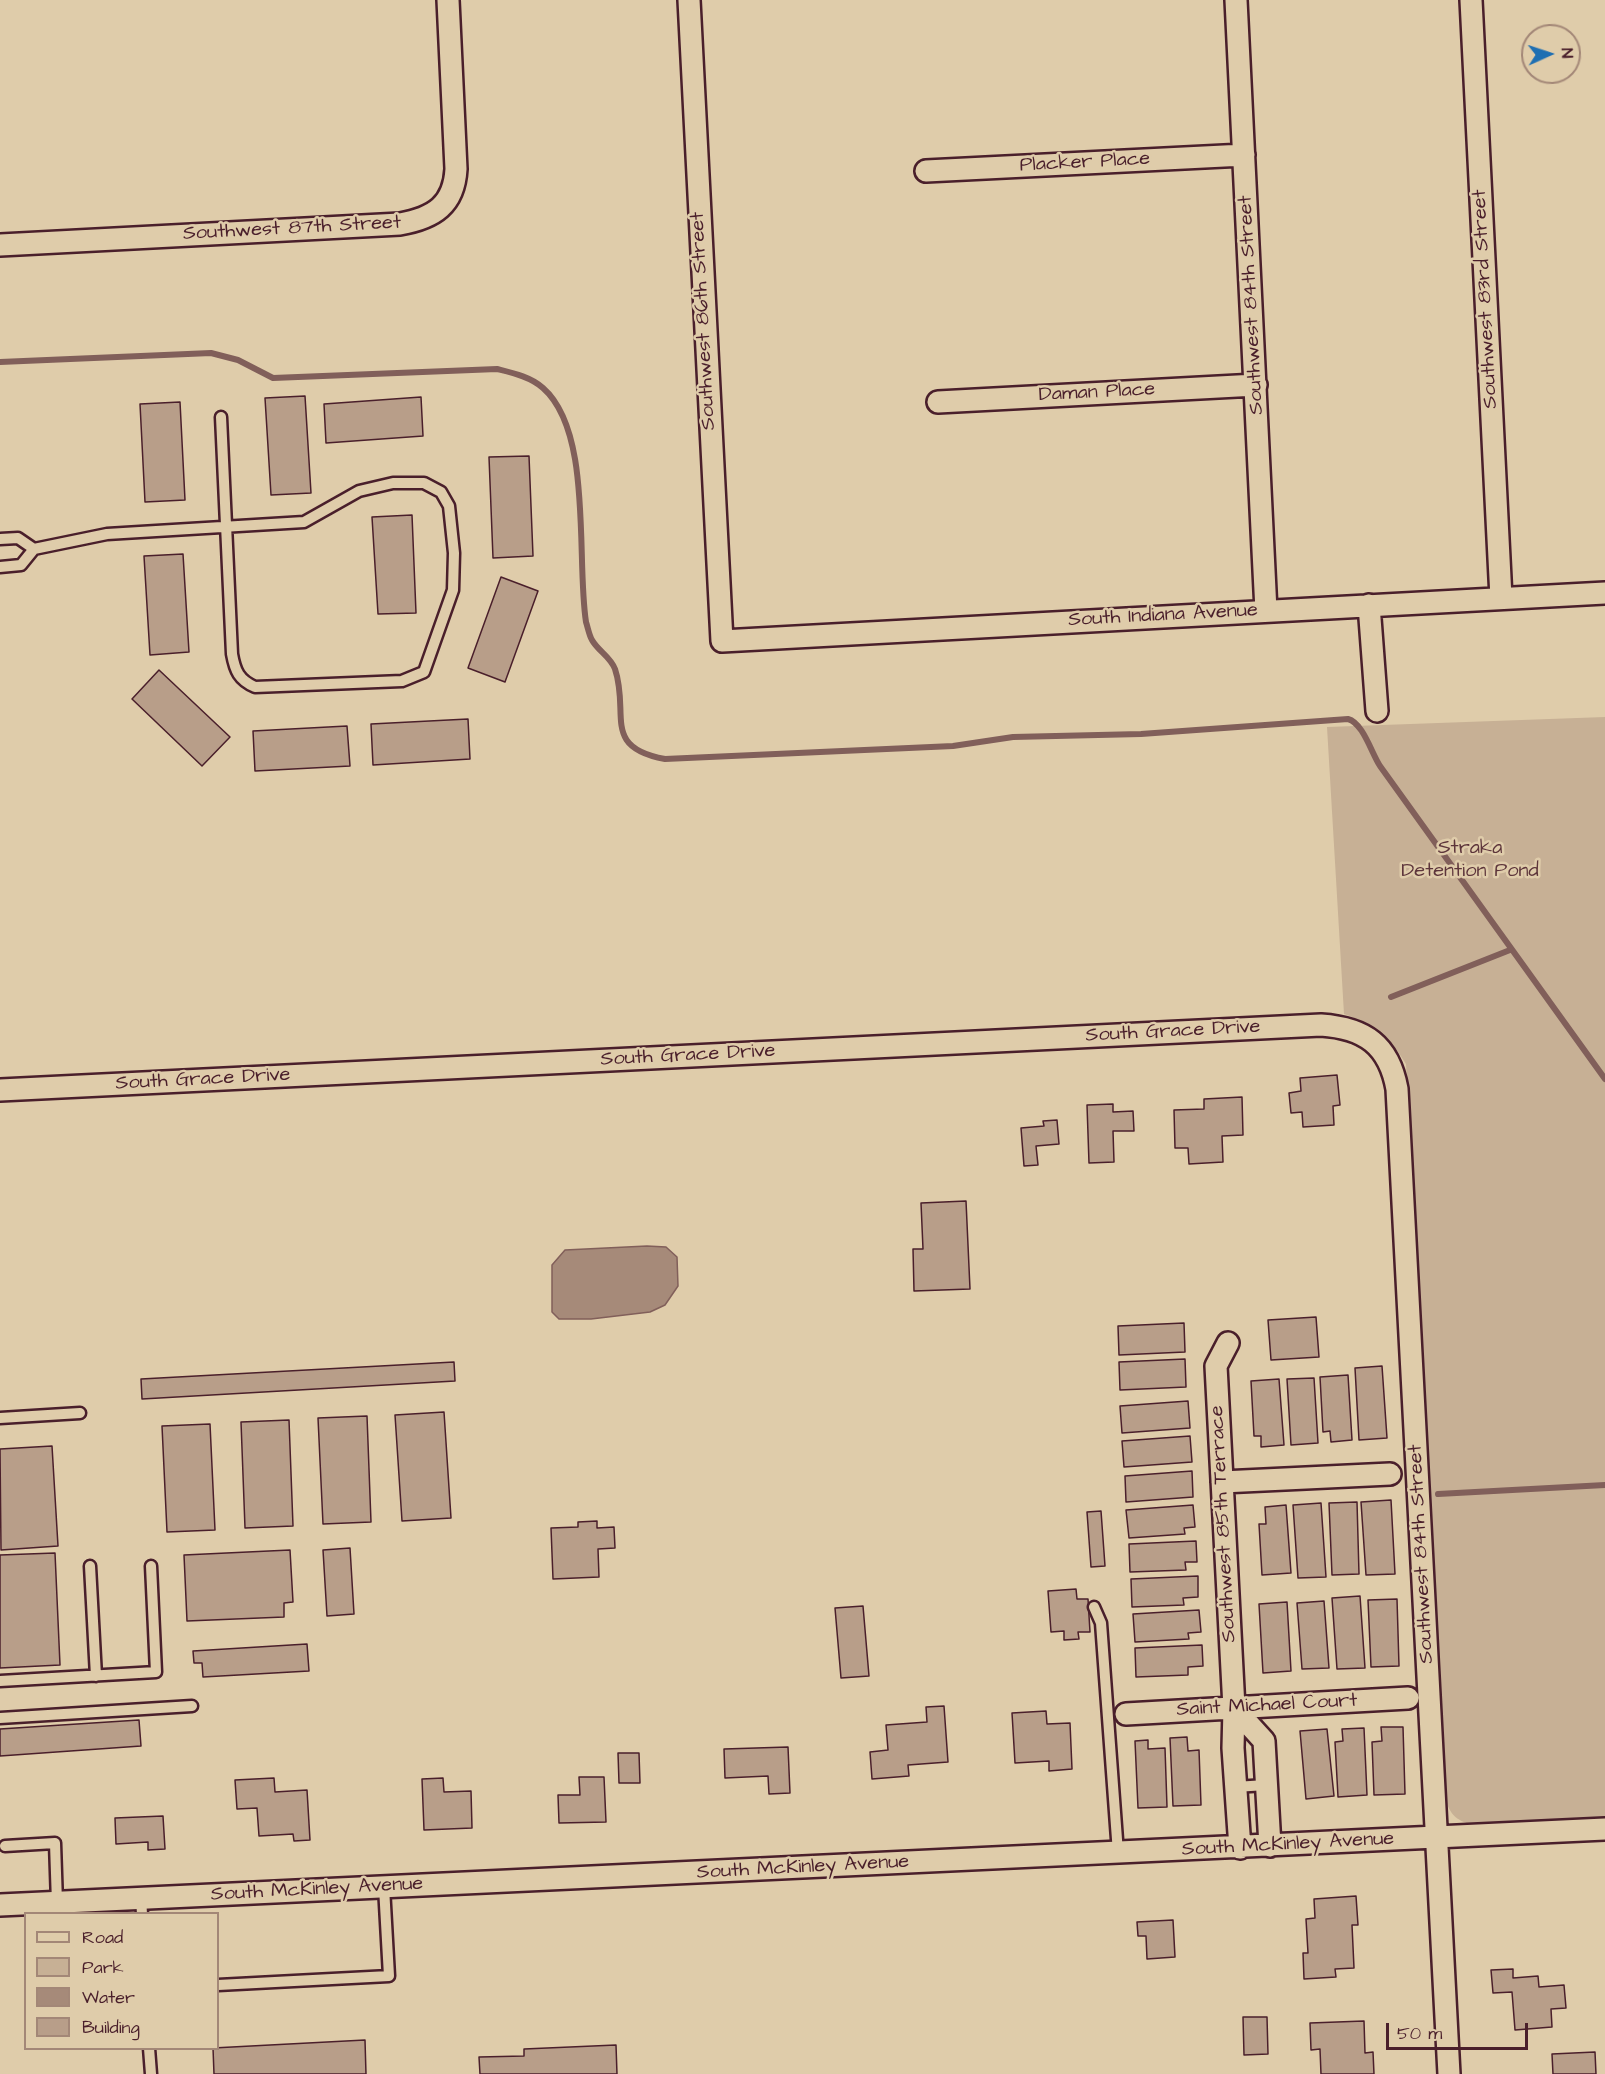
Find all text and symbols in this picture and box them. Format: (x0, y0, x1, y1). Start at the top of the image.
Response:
north arrow (1521, 24, 1581, 84)
text: N (1556, 48, 1578, 59)
street label: Placker Place (1019, 148, 1151, 178)
street label: Southwest 83rd Street (1468, 189, 1504, 409)
street label: Southwest 84th Street (1234, 195, 1270, 415)
street label: Southwest 87th Street (182, 211, 402, 247)
street label: Southwest 86th Street (686, 211, 722, 431)
street label: Daman Place (1038, 378, 1156, 408)
street label: South Indiana Avenue (1068, 599, 1258, 633)
park label: Straka Detention Pond (1401, 837, 1539, 884)
street label: South Grace Drive (1085, 1015, 1261, 1049)
street label: South Grace Drive (600, 1039, 776, 1073)
street label: South Grace Drive (115, 1063, 291, 1097)
street label: Southwest 85th Terrace (1206, 1405, 1242, 1643)
street label: Southwest 84th Street (1404, 1444, 1440, 1664)
street label: Saint Michael Court (1176, 1689, 1358, 1723)
street label: South McKinley Avenue (1181, 1827, 1395, 1863)
street label: South McKinley Avenue (696, 1850, 910, 1886)
street label: South McKinley Avenue (210, 1872, 424, 1908)
legend (24, 1912, 219, 2050)
text: Road (82, 1925, 123, 1950)
text: Park (82, 1955, 124, 1980)
text: Water (82, 1985, 135, 2010)
scale bar (1389, 2011, 1532, 2049)
text: Building (82, 2015, 140, 2040)
text: 50 m (1397, 2021, 1442, 2046)

